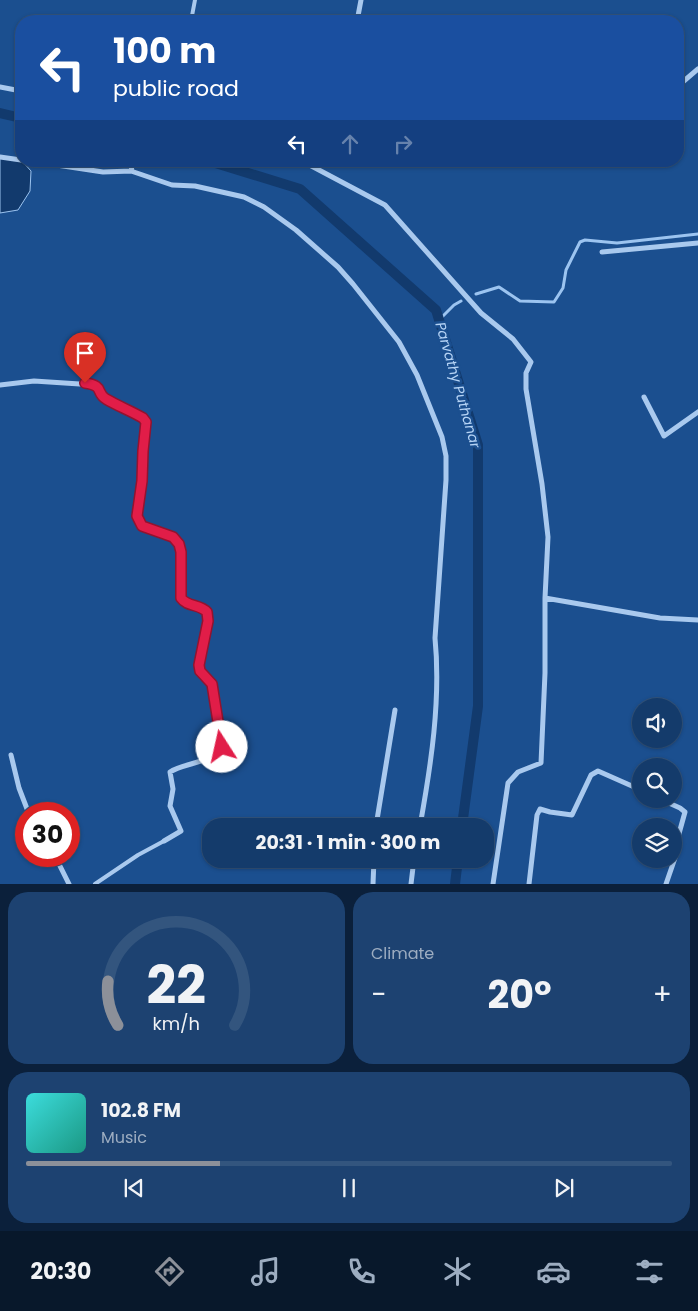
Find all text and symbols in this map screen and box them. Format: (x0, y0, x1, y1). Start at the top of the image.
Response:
text: 100 m (113, 26, 216, 75)
icon: left (30, 35, 95, 100)
text: public road (113, 73, 239, 104)
icon: left (283, 130, 311, 158)
icon: ahead (336, 130, 364, 158)
icon: right (389, 130, 417, 158)
water label: Parvathy Puthanar (430, 320, 486, 451)
pin (64, 332, 106, 383)
icon: arrive (71, 339, 99, 367)
map controls (632, 698, 682, 868)
button: sound (632, 698, 682, 748)
position arrow (195, 720, 247, 772)
button: search (632, 758, 682, 808)
speed limit sign: 30 (15, 802, 80, 867)
button: layers (632, 818, 682, 868)
text: 20:31 · 1 min · 300 m (256, 829, 440, 856)
text: Climate (371, 942, 434, 965)
text: 22 (147, 949, 206, 1022)
text: 20° (488, 968, 552, 1021)
text: − (371, 975, 386, 1014)
text: + (653, 975, 672, 1014)
text: km/h (153, 1011, 200, 1036)
text: 102.8 FM (101, 1097, 181, 1124)
text: Music (101, 1126, 147, 1149)
icon: previous (120, 1174, 148, 1202)
icon: pause (335, 1174, 363, 1202)
icon: next (550, 1174, 578, 1202)
icon: directions (152, 1254, 187, 1289)
icon: music (248, 1254, 283, 1289)
icon: phone (344, 1254, 379, 1289)
icon: climate (440, 1254, 475, 1289)
icon: car (536, 1254, 571, 1289)
icon: filters (632, 1254, 667, 1289)
text: 20:30 (31, 1256, 91, 1287)

